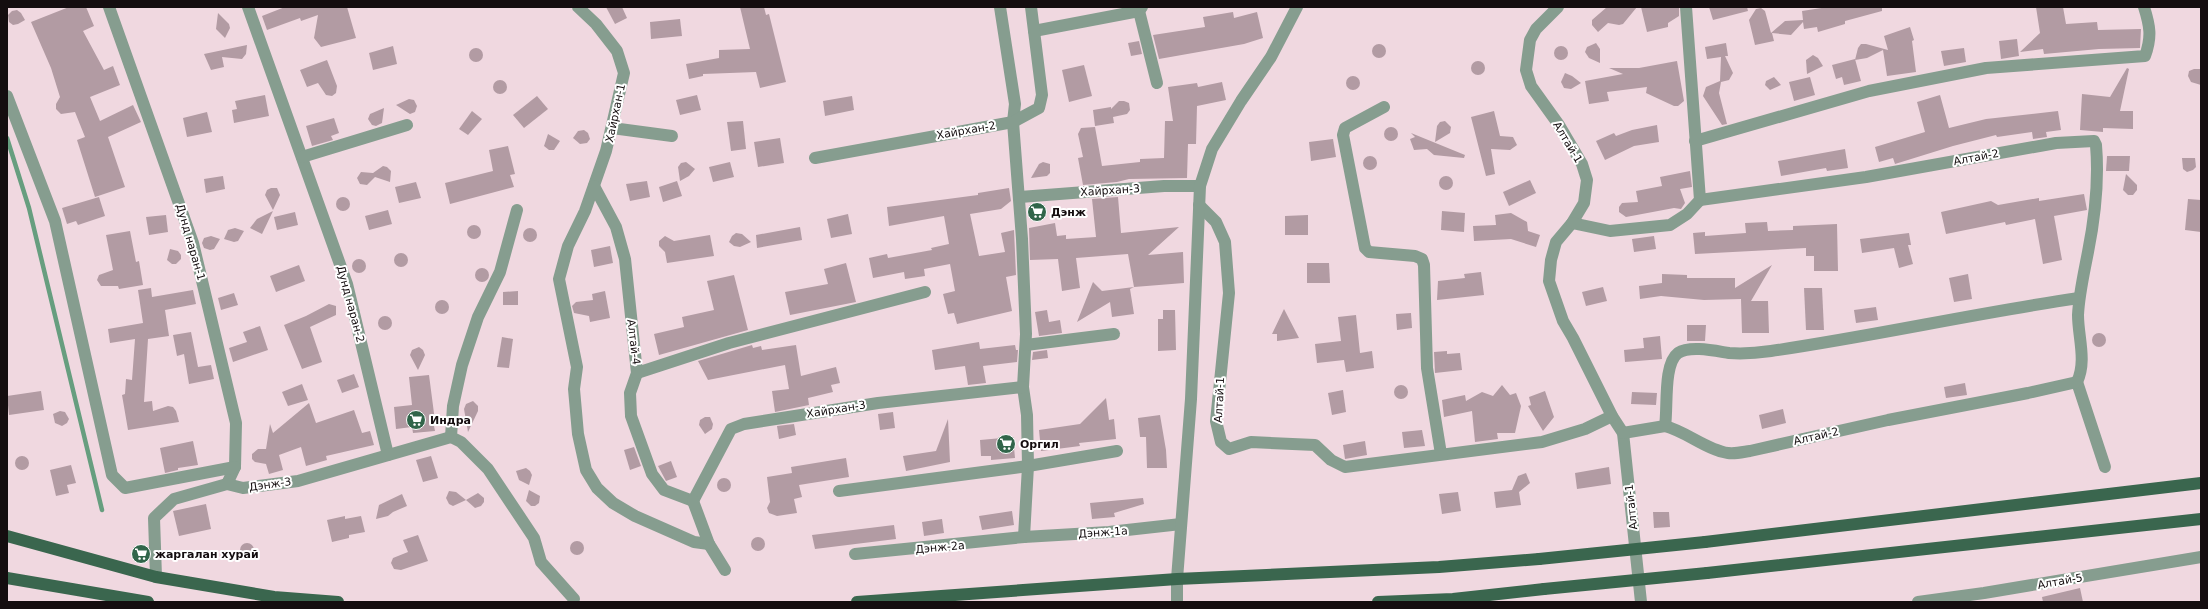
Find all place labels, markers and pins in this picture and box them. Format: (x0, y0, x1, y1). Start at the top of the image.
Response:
supermarket icon: Дэнж (1026, 201, 1048, 223)
place label: Дэнж (1051, 206, 1086, 219)
supermarket icon: Индра (405, 409, 427, 431)
place label: Индра (430, 414, 471, 427)
supermarket icon: Оргил (995, 433, 1017, 455)
place label: Оргил (1020, 438, 1059, 451)
supermarket icon: жаргалан хурай (130, 543, 152, 565)
place label: жаргалан хурай (155, 548, 259, 561)

